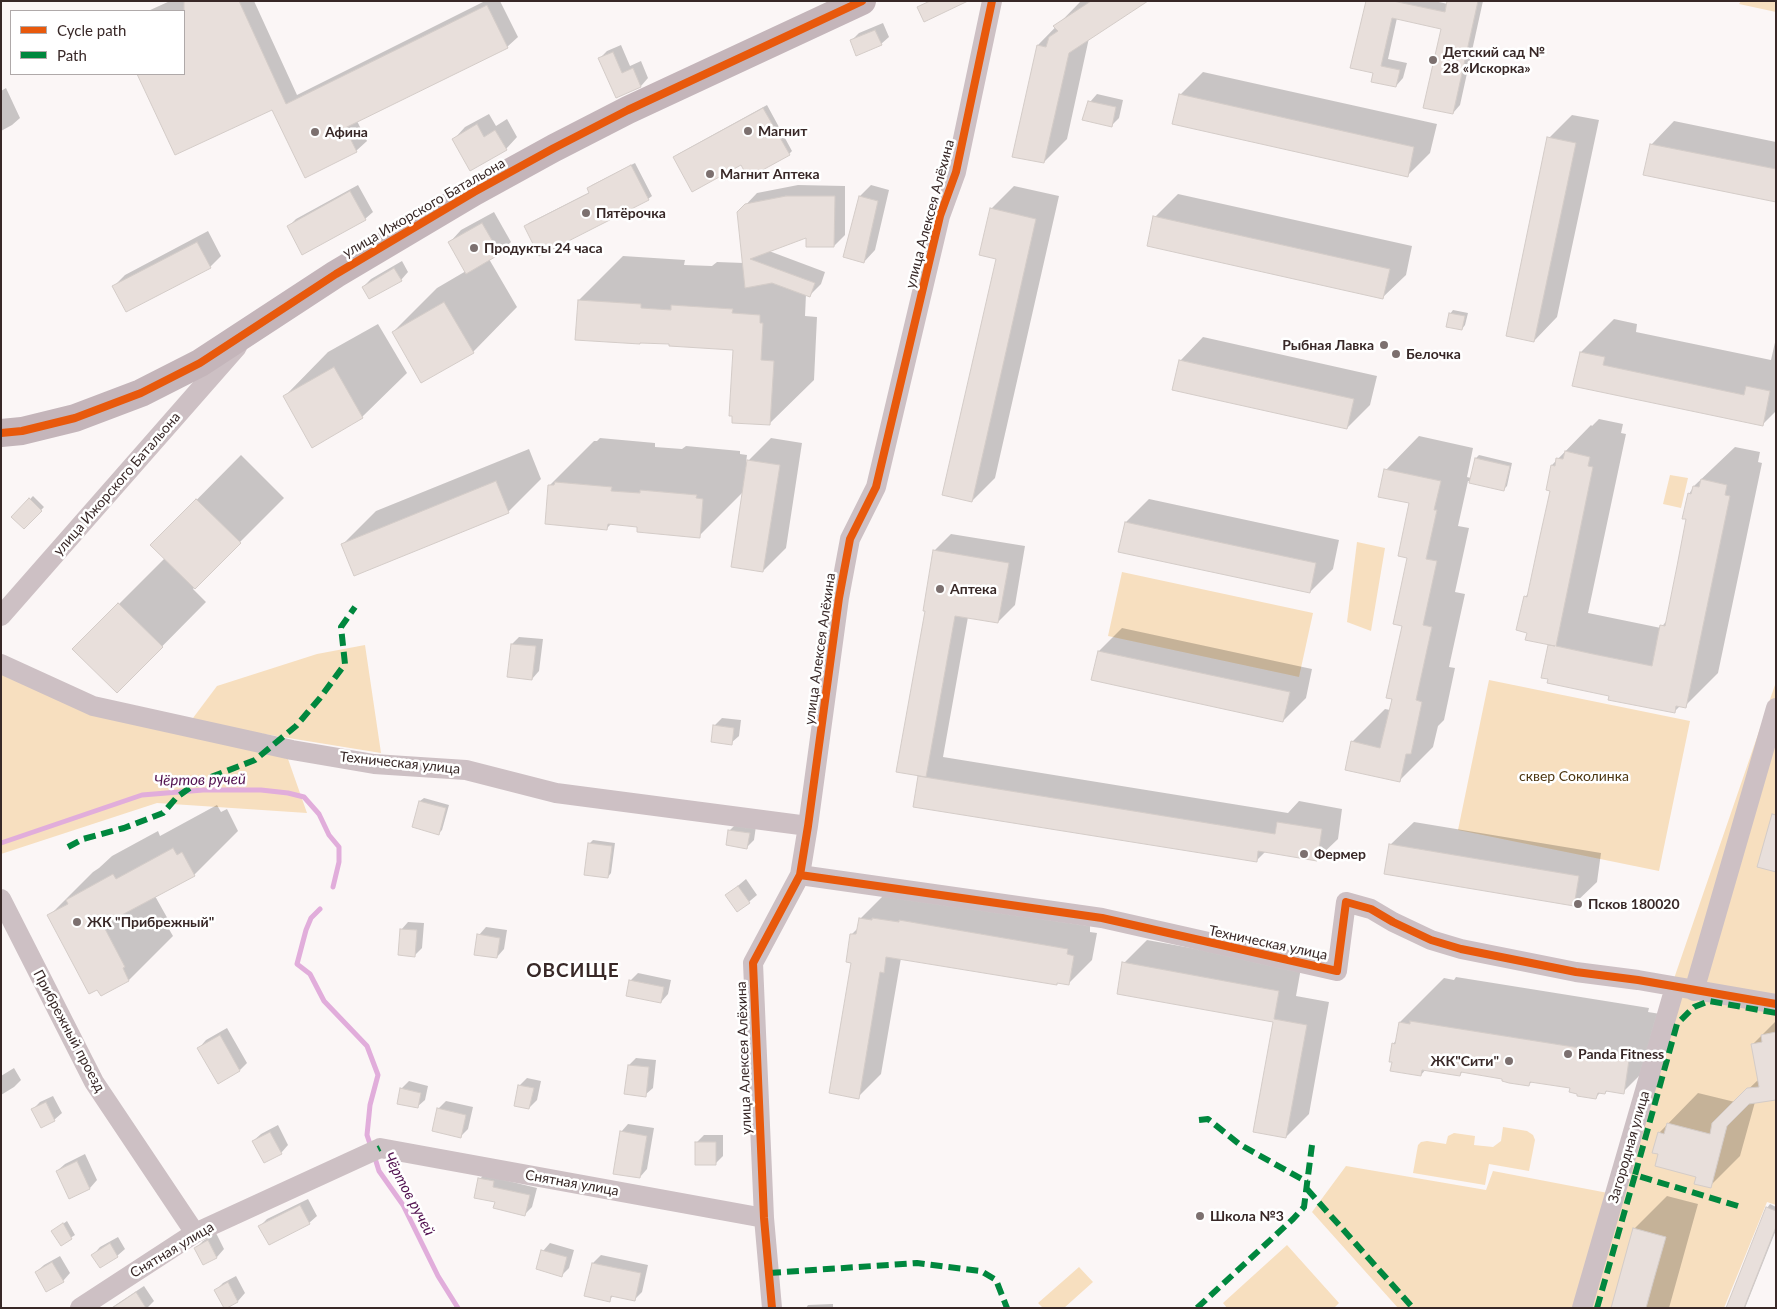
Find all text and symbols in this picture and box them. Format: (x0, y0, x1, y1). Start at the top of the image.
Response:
legend (10, 10, 185, 75)
text: Cycle path (57, 21, 126, 39)
place label: Детский сад № 28 «Искорка» (1443, 44, 1545, 76)
text: Path (57, 46, 87, 64)
marker: Детский сад № 28 «Искорка» (1427, 54, 1439, 66)
place label: Магнит (758, 123, 807, 139)
place label: Афина (325, 124, 368, 140)
marker: Магнит (742, 125, 754, 137)
marker: Афина (309, 126, 321, 138)
street label: улица Алексея Алёхина (902, 138, 958, 290)
street label: улица Ижорского Батальона (340, 155, 508, 261)
place label: Магнит Аптека (720, 166, 820, 182)
marker: Магнит Аптека (704, 168, 716, 180)
place label: Пятёрочка (596, 205, 666, 221)
marker: Пятёрочка (580, 207, 592, 219)
place label: Продукты 24 часа (484, 240, 603, 256)
marker: Продукты 24 часа (468, 242, 480, 254)
place label: Рыбная Лавка (1282, 337, 1374, 353)
marker: Рыбная Лавка (1378, 339, 1390, 351)
place label: Белочка (1406, 346, 1461, 362)
marker: Белочка (1390, 348, 1402, 360)
street label: улица Ижорского Батальона (50, 409, 184, 559)
street label: улица Алексея Алёхина (801, 572, 839, 726)
place label: Аптека (950, 581, 997, 597)
marker: Аптека (934, 583, 946, 595)
street label: Техническая улица (339, 748, 461, 778)
park label: сквер Соколинка (1519, 768, 1629, 784)
water label: Чёртов ручей (154, 770, 246, 790)
place label: Фермер (1314, 846, 1366, 862)
marker: Фермер (1298, 848, 1310, 860)
place label: Псков 180020 (1588, 896, 1680, 912)
marker: Псков 180020 (1572, 898, 1584, 910)
place label: ЖК "Прибрежный" (87, 914, 214, 930)
marker: ЖК "Прибрежный" (71, 916, 83, 928)
street label: Техническая улица (1207, 922, 1329, 964)
district label: ОВСИЩЕ (525, 960, 621, 982)
street label: Прибрежный проезд (30, 967, 108, 1095)
street label: улица Алексея Алёхина (733, 981, 755, 1135)
place label: Panda Fitness (1578, 1046, 1664, 1062)
marker: Panda Fitness (1562, 1048, 1574, 1060)
place label: ЖК"Сити" (1430, 1053, 1499, 1069)
marker: ЖК"Сити" (1503, 1055, 1515, 1067)
street label: Загородная улица (1605, 1089, 1653, 1205)
water label: Чёртов ручей (380, 1149, 438, 1239)
street label: Снятная улица (524, 1167, 620, 1199)
place label: Школа №3 (1210, 1208, 1284, 1224)
marker: Школа №3 (1194, 1210, 1206, 1222)
street label: Снятная улица (127, 1218, 217, 1282)

